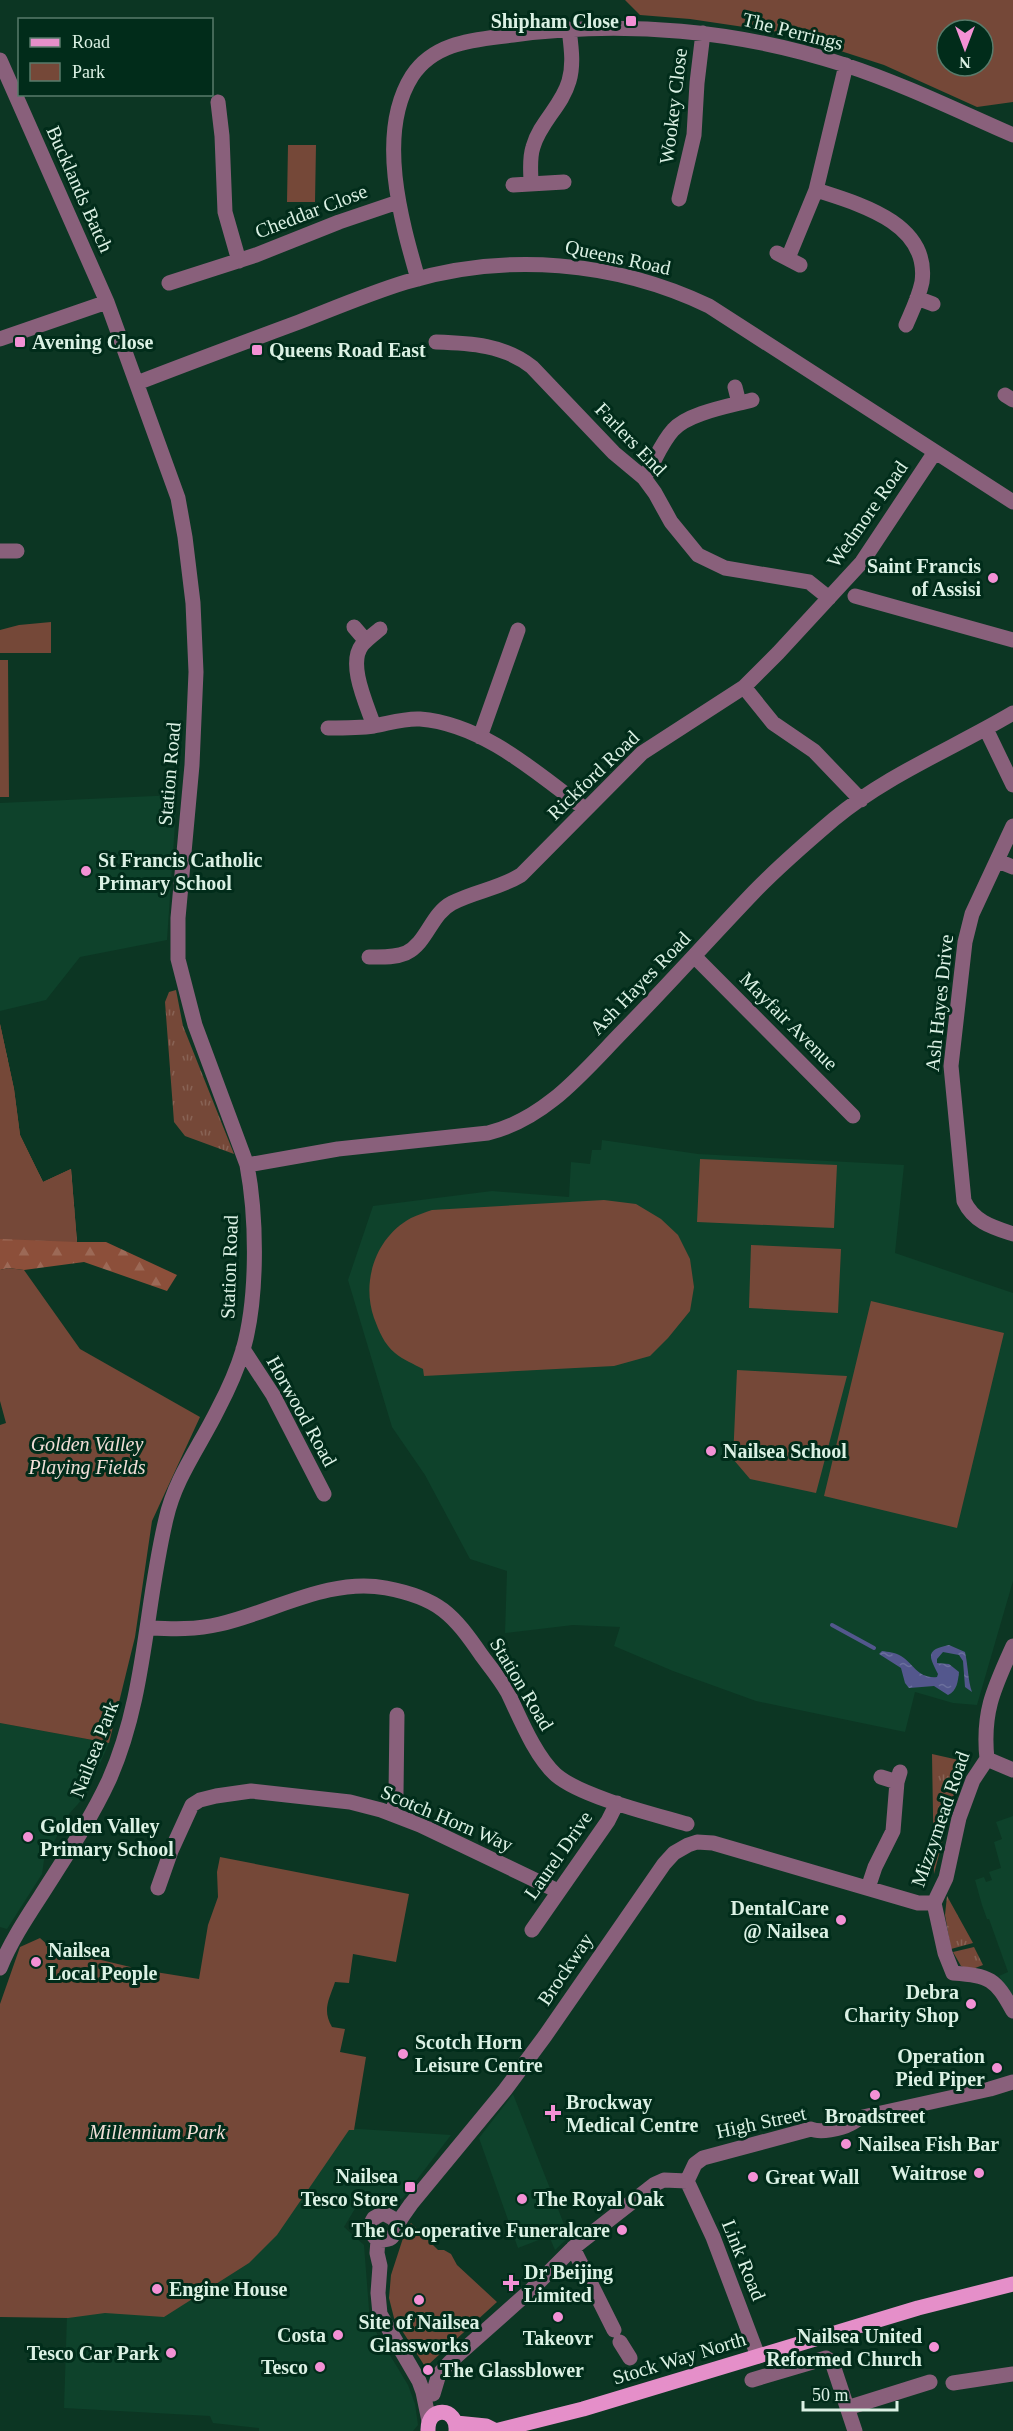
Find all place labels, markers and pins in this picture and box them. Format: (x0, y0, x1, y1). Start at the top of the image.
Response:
place label: Shipham Close (491, 10, 619, 33)
marker: Shipham Close (624, 14, 638, 28)
place label: Avening Close (32, 331, 153, 354)
marker: Avening Close (13, 335, 27, 349)
place label: Queens Road East (269, 339, 426, 361)
marker: Queens Road East (250, 343, 264, 357)
place label: Saint Francis of Assisi (867, 555, 981, 600)
marker: Saint Francis of Assisi (986, 571, 1000, 585)
place label: St Francis Catholic Primary School (98, 849, 263, 895)
marker: St Francis Catholic Primary School (79, 864, 93, 878)
place label: Nailsea School (723, 1440, 847, 1462)
marker: Nailsea School (704, 1444, 718, 1458)
place label: Golden Valley Primary School (40, 1815, 174, 1861)
marker: Golden Valley Primary School (21, 1830, 35, 1844)
place label: DentalCare @ Nailsea (731, 1897, 829, 1943)
marker: DentalCare @ Nailsea (834, 1913, 848, 1927)
place label: Nailsea Local People (48, 1939, 158, 1985)
marker: Nailsea Local People (29, 1955, 43, 1969)
place label: Debra Charity Shop (844, 1981, 959, 2027)
marker: Debra Charity Shop (964, 1997, 978, 2011)
place label: Scotch Horn Leisure Centre (415, 2031, 543, 2076)
place label: Operation Pied Piper (896, 2045, 985, 2091)
marker: Scotch Horn Leisure Centre (396, 2047, 410, 2061)
marker: Operation Pied Piper (990, 2061, 1004, 2075)
marker: Broadstreet (868, 2088, 882, 2102)
place label: Brockway Medical Centre (566, 2091, 698, 2136)
marker: Brockway Medical Centre (544, 2104, 562, 2122)
place label: Broadstreet (825, 2105, 926, 2127)
place label: Nailsea Fish Bar (858, 2133, 999, 2155)
marker: Nailsea Fish Bar (839, 2137, 853, 2151)
place label: Waitrose (891, 2162, 967, 2184)
place label: Nailsea Tesco Store (301, 2165, 398, 2210)
place label: Great Wall (765, 2166, 860, 2188)
marker: Waitrose (972, 2166, 986, 2180)
marker: Great Wall (746, 2170, 760, 2184)
marker: Nailsea Tesco Store (403, 2180, 417, 2194)
place label: The Royal Oak (534, 2188, 665, 2211)
marker: The Royal Oak (515, 2192, 529, 2206)
place label: The Co-operative Funeralcare (352, 2219, 610, 2242)
marker: The Co-operative Funeralcare (615, 2223, 629, 2237)
place label: Dr Beijing Limited (524, 2261, 613, 2306)
marker: Dr Beijing Limited (502, 2274, 520, 2292)
place label: Engine House (169, 2278, 287, 2301)
marker: Engine House (150, 2282, 164, 2296)
marker: Site of Nailsea Glassworks (412, 2293, 426, 2307)
marker: Takeovr (551, 2310, 565, 2324)
place label: Site of Nailsea Glassworks (358, 2311, 480, 2356)
place label: Costa (277, 2324, 326, 2346)
place label: Nailsea United Reformed Church (766, 2325, 922, 2370)
place label: Takeovr (523, 2327, 593, 2349)
marker: Costa (331, 2328, 345, 2342)
marker: Nailsea United Reformed Church (927, 2340, 941, 2354)
place label: Tesco Car Park (27, 2342, 160, 2364)
marker: Tesco Car Park (164, 2346, 178, 2360)
place label: Tesco (261, 2356, 308, 2378)
place label: The Glassblower (440, 2359, 584, 2381)
marker: Tesco (313, 2360, 327, 2374)
marker: The Glassblower (421, 2363, 435, 2377)

